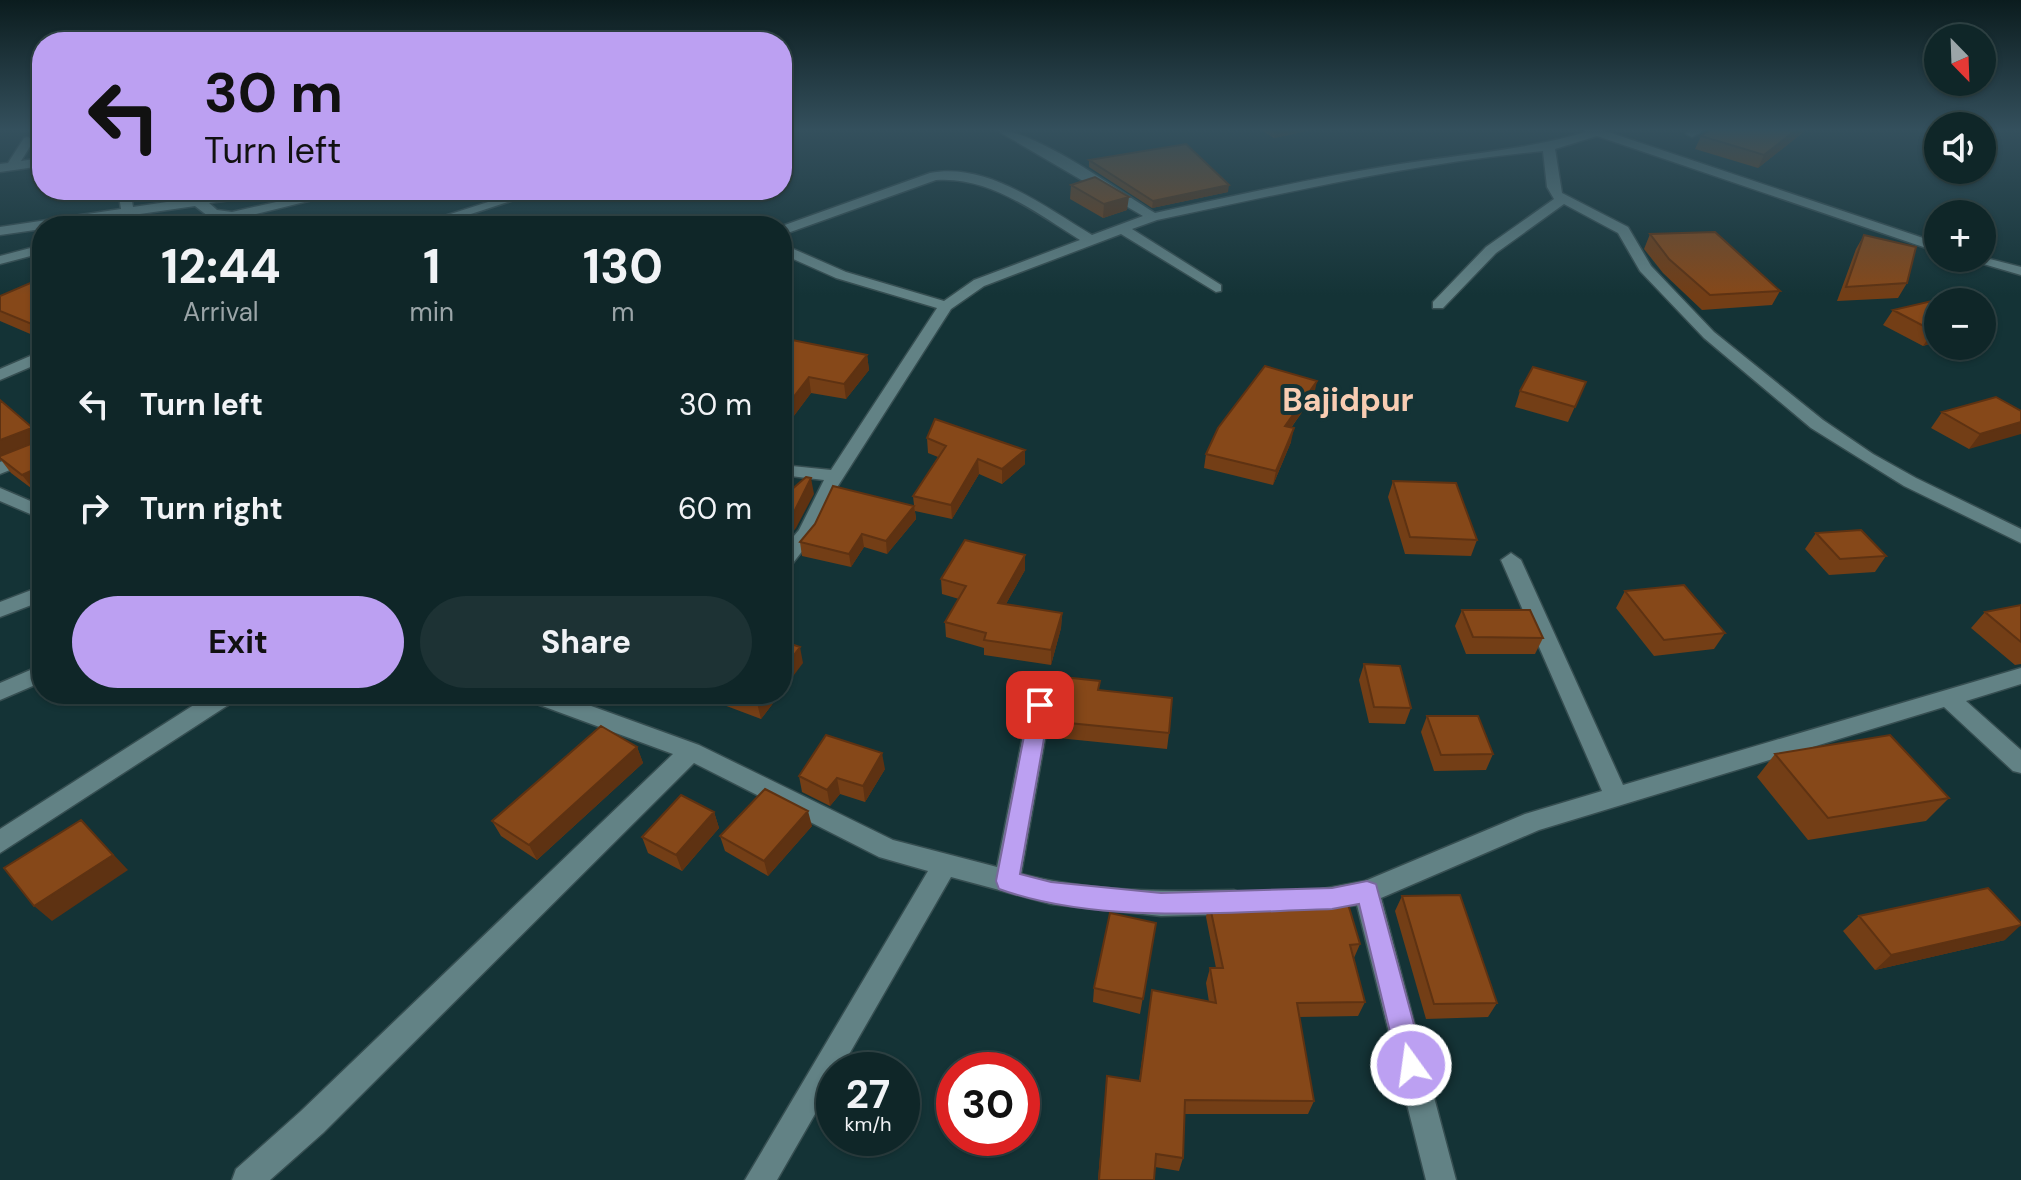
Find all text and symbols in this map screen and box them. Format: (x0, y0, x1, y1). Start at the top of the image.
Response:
north arrow (1924, 24, 1996, 96)
map controls (1924, 24, 1996, 360)
text: 30 m (204, 56, 343, 129)
icon: left (72, 64, 176, 168)
button: sound (1924, 112, 1996, 184)
text: Turn left (204, 127, 341, 174)
button: + (1924, 200, 1996, 272)
text: 12:44 (161, 235, 281, 298)
text: 1 (423, 235, 440, 298)
text: 130 (583, 235, 663, 298)
button: − (1924, 288, 1996, 360)
text: Arrival (183, 295, 259, 329)
text: min (410, 295, 454, 329)
text: m (611, 295, 635, 329)
district label: Bajidpur (1282, 379, 1414, 421)
icon: left (72, 382, 116, 426)
text: Turn left (140, 385, 263, 424)
text: 30 m (679, 385, 752, 424)
icon: right (72, 486, 116, 530)
text: Turn right (140, 489, 283, 528)
text: 60 m (678, 489, 752, 528)
button: Exit (72, 596, 404, 688)
button: Share (420, 596, 752, 688)
pin (1006, 671, 1074, 739)
icon: arrive (1018, 683, 1062, 727)
position arrow (1369, 1023, 1453, 1107)
speed limit sign: 30 (936, 1052, 1040, 1156)
text: 27 (846, 1068, 890, 1120)
text: km/h (844, 1111, 892, 1137)

